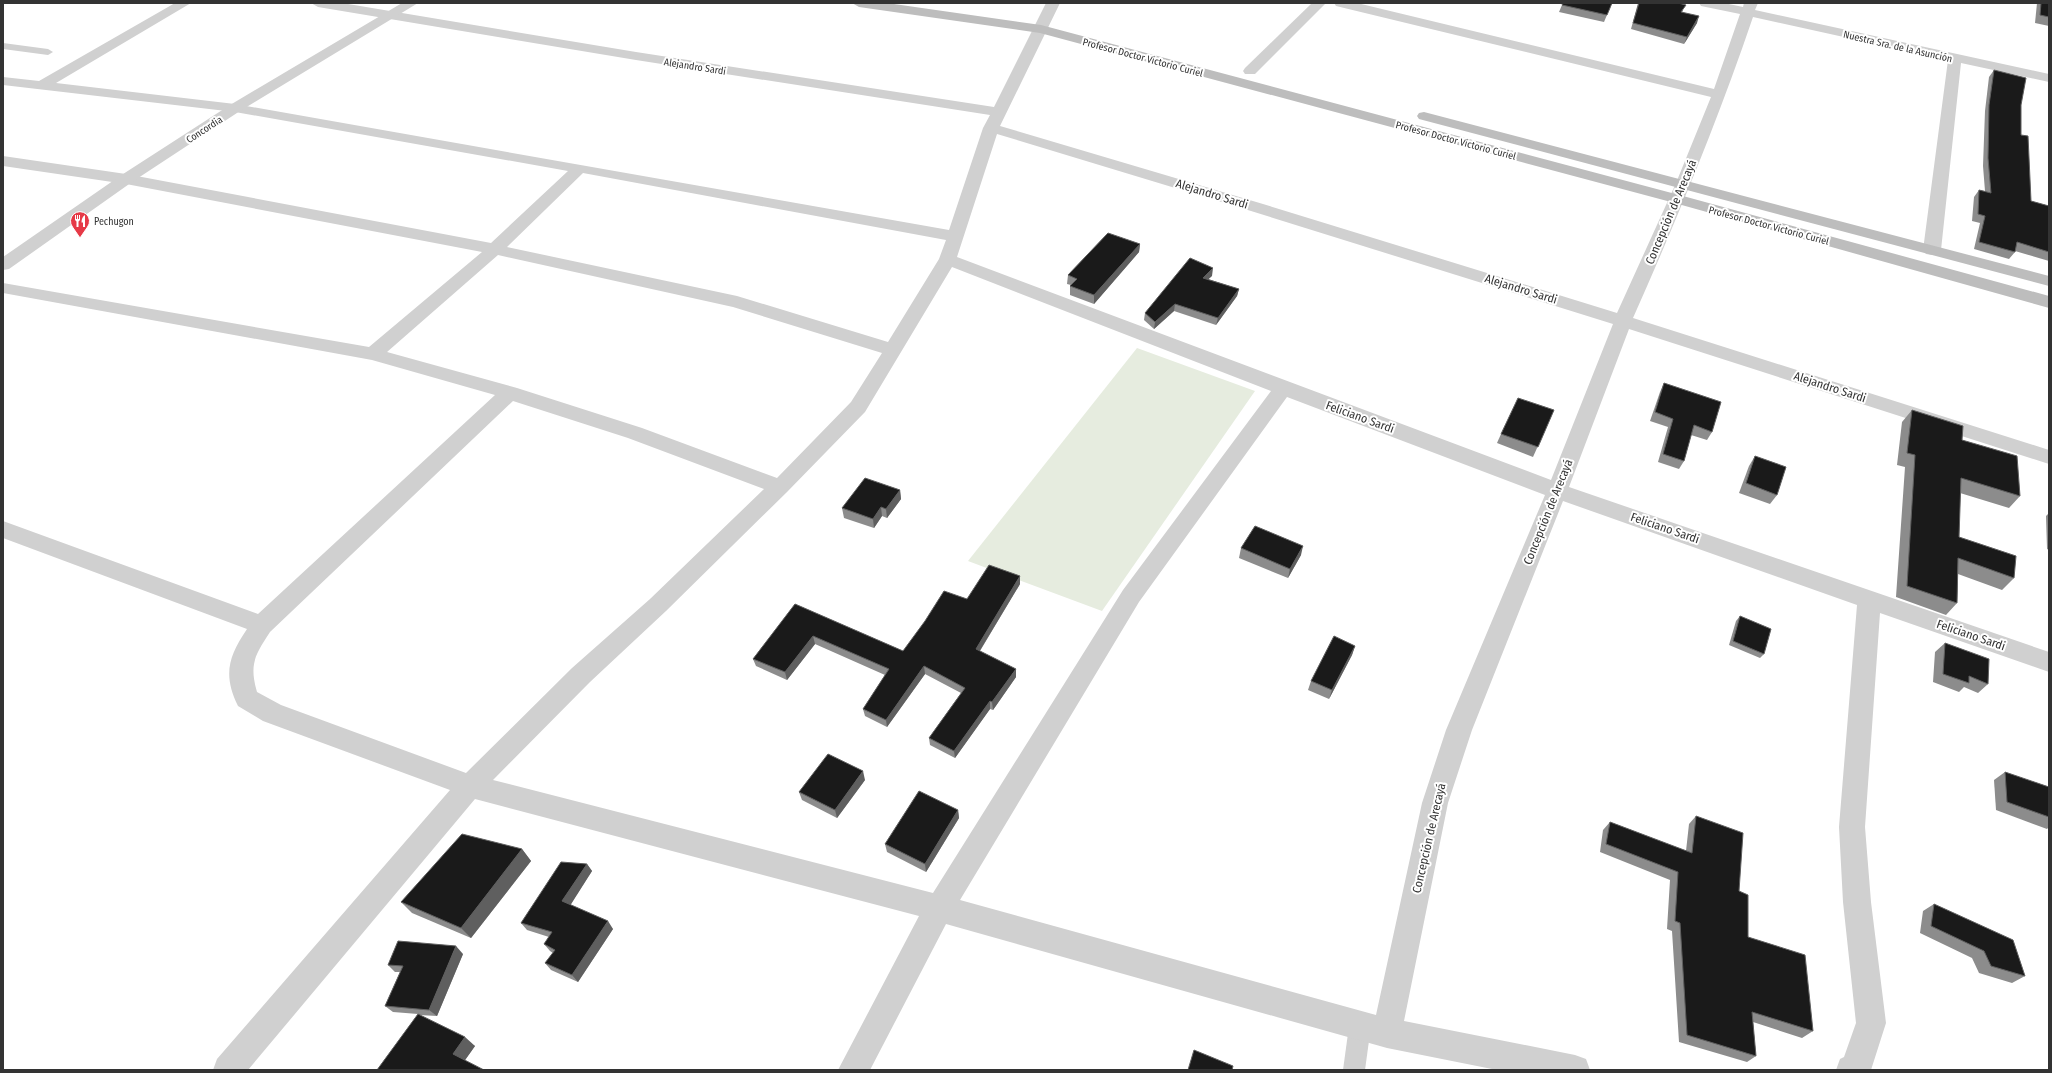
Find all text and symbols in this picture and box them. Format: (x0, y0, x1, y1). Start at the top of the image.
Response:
street label: Nuestra Sra. de la Asunción (1842, 29, 1953, 65)
street label: Profesor Doctor Victorio Curiel (1081, 36, 1205, 80)
street label: Alejandro Sardi (663, 56, 727, 78)
street label: Concordia (184, 114, 225, 146)
street label: Profesor Doctor Victorio Curiel (1394, 119, 1518, 163)
street label: Concepción de Arecayá (1643, 157, 1699, 266)
street label: Alejandro Sardi (1174, 176, 1250, 212)
street label: Profesor Doctor Victorio Curiel (1707, 204, 1831, 248)
restaurant icon: Pechugon (69, 210, 91, 238)
place label: Pechugon (94, 216, 134, 228)
street label: Alejandro Sardi (1483, 271, 1559, 307)
street label: Alejandro Sardi (1792, 369, 1868, 405)
street label: Feliciano Sardi (1324, 398, 1396, 436)
street label: Concepción de Arecayá (1520, 457, 1576, 567)
street label: Feliciano Sardi (1629, 510, 1701, 546)
street label: Feliciano Sardi (1935, 617, 2007, 653)
street label: Concepción de Arecayá (1410, 782, 1448, 894)

